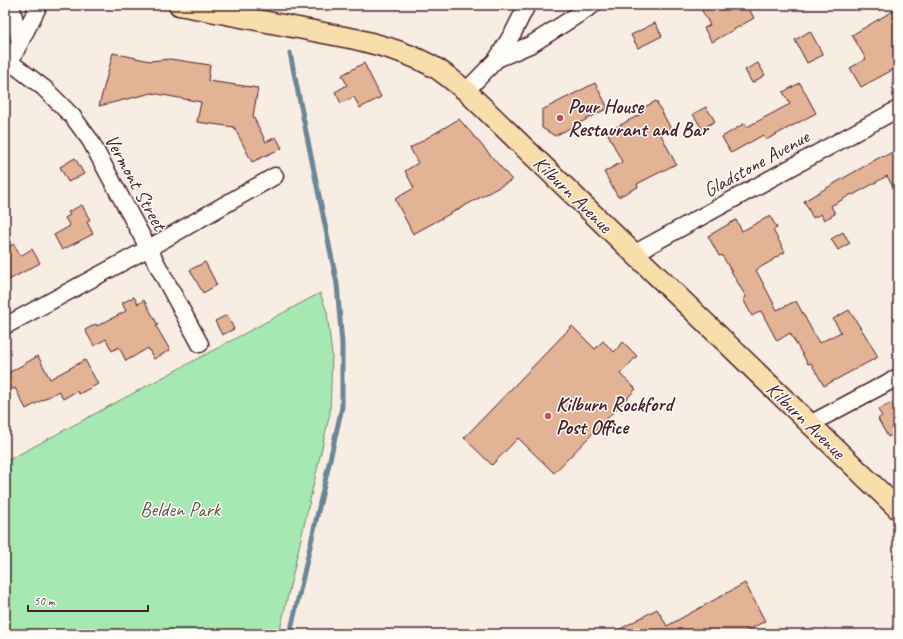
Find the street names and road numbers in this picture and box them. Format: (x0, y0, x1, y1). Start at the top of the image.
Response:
street label: Gladstone Avenue (699, 123, 815, 203)
street label: Vermont Street (99, 130, 173, 237)
street label: Kilburn Avenue (528, 150, 619, 239)
street label: Kilburn Avenue (761, 376, 852, 465)

